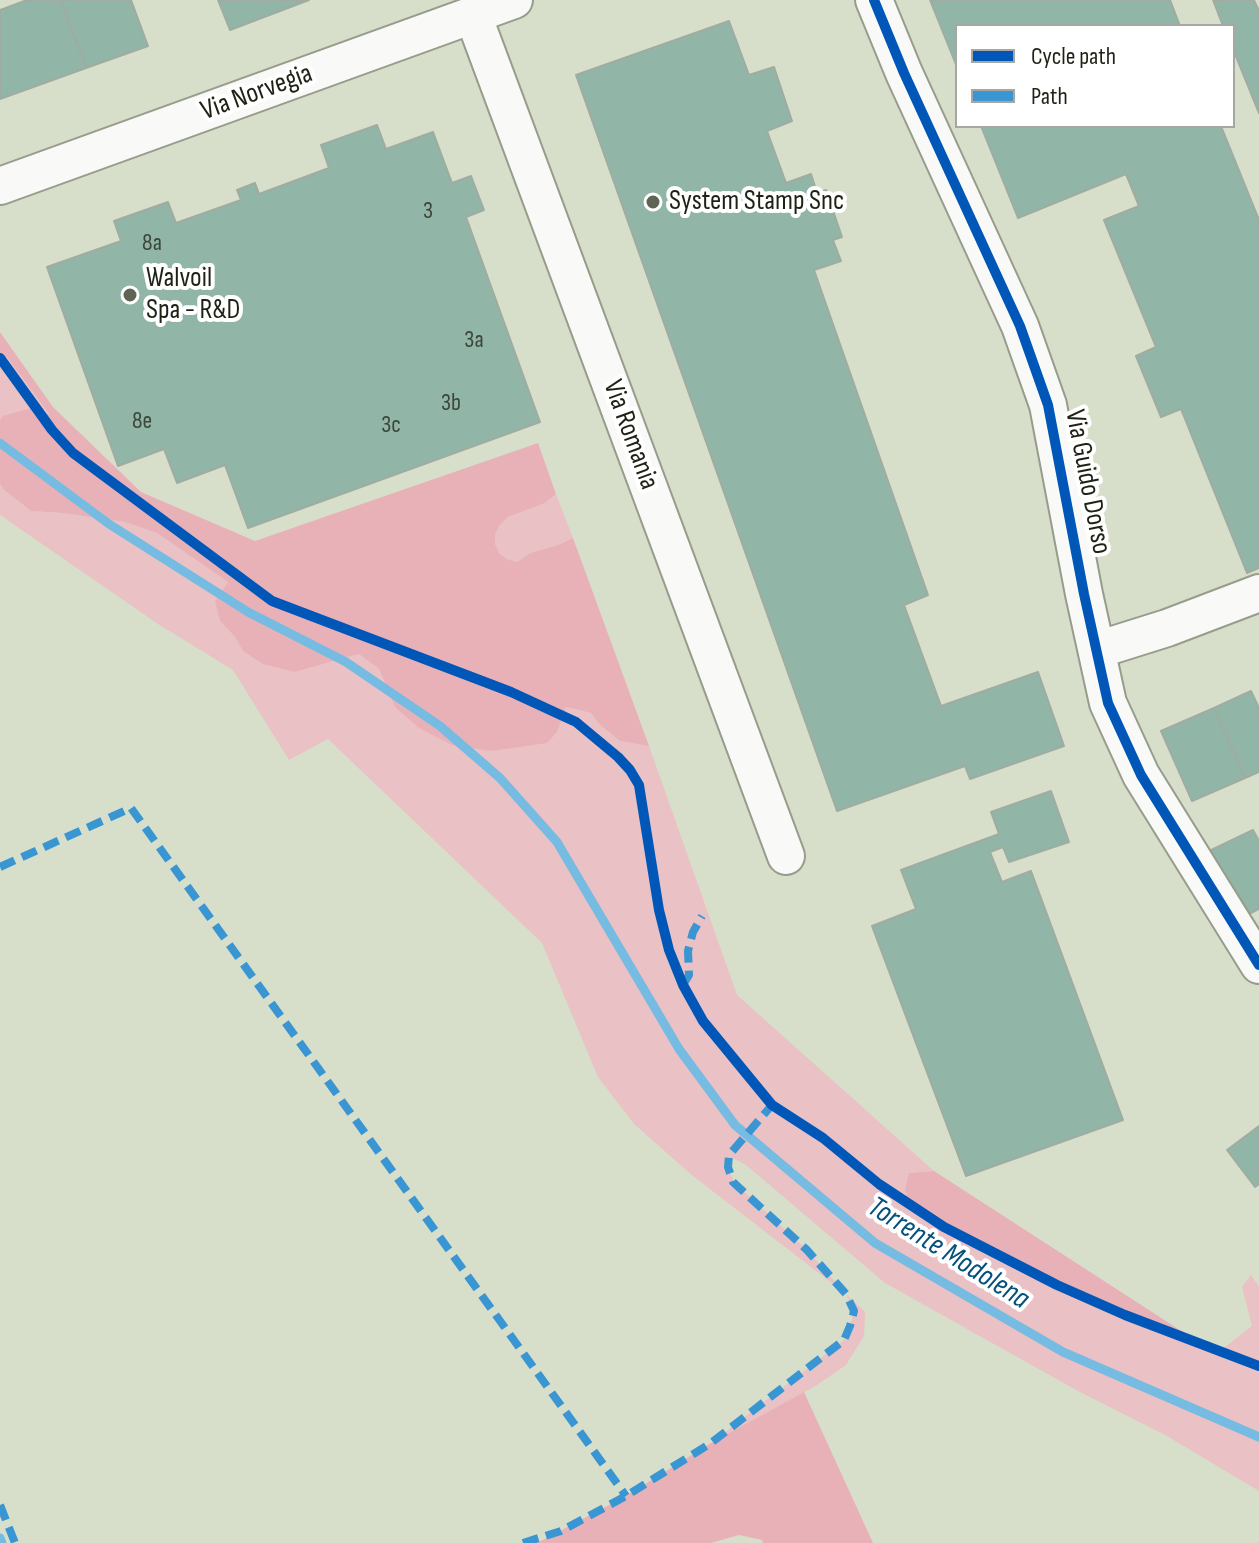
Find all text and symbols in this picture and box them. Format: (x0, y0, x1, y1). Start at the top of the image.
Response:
legend (955, 24, 1235, 128)
text: Cycle path (1031, 42, 1116, 71)
street label: Via Norvegia (197, 57, 317, 129)
text: Path (1031, 82, 1068, 111)
place label: System Stamp Snc (669, 185, 844, 219)
marker: System Stamp Snc (644, 193, 662, 211)
house number: 3 (423, 198, 433, 226)
house number: 8a (142, 230, 162, 258)
place label: Walvoil Spa - R&D (146, 262, 240, 328)
marker: Walvoil Spa - R&D (121, 286, 139, 304)
house number: 3a (464, 327, 484, 355)
street label: Via Romania (595, 376, 665, 494)
house number: 3b (441, 390, 461, 418)
street label: Via Guido Dorso (1057, 407, 1117, 557)
house number: 8e (132, 408, 152, 436)
house number: 3c (381, 412, 401, 440)
water label: Torrente Modolena (860, 1190, 1036, 1318)

